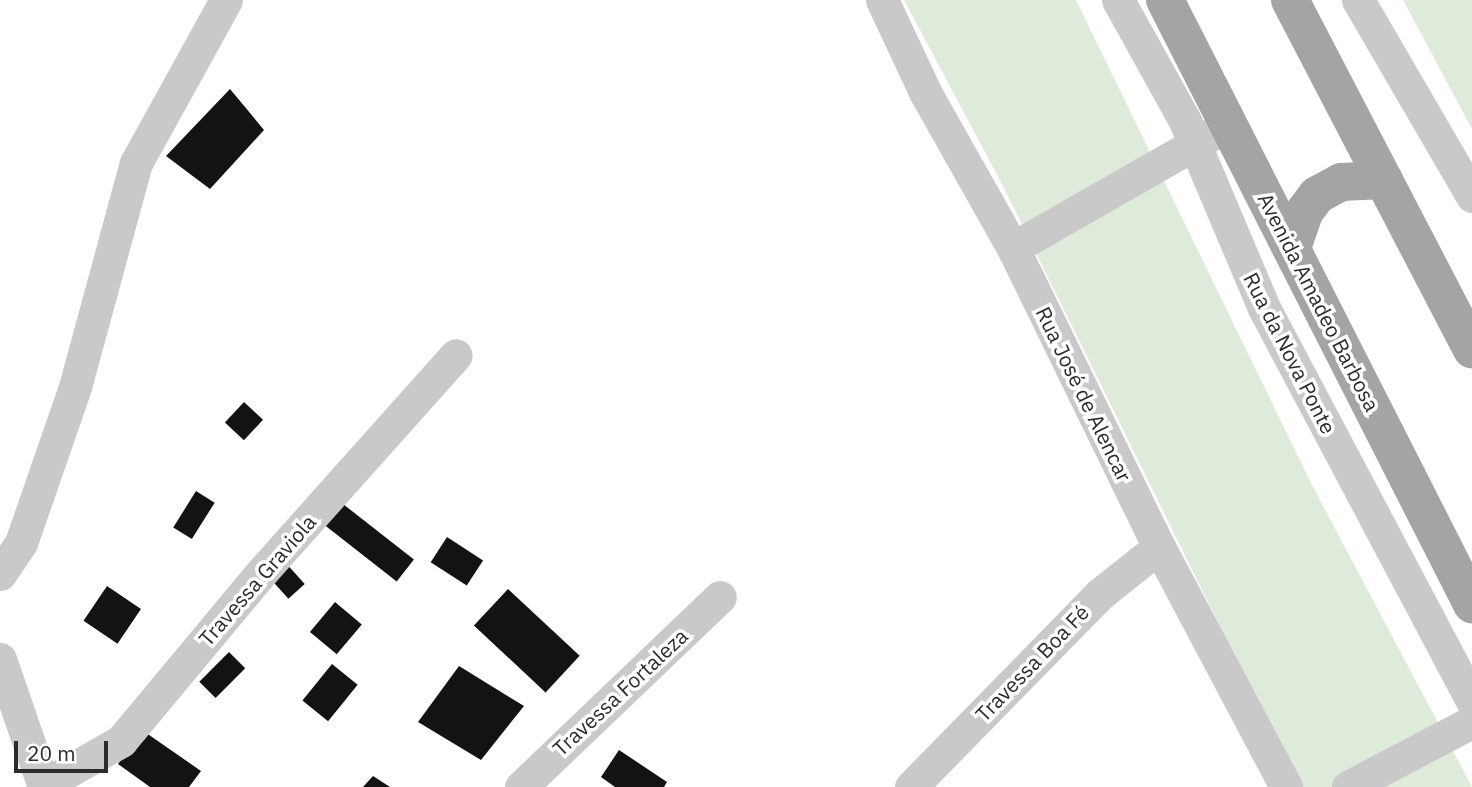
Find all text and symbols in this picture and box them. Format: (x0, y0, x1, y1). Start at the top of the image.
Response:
street label: Avenida Amadeo Barbosa (1253, 189, 1385, 415)
street label: Rua da Nova Ponte (1238, 268, 1342, 438)
street label: Rua José de Alencar (1031, 302, 1137, 486)
street label: Travessa Graviola (193, 509, 321, 651)
street label: Travessa Boa Fé (970, 599, 1094, 727)
street label: Travessa Fortaleza (547, 623, 693, 761)
scale bar (18, 728, 112, 772)
text: 20 m (27, 739, 76, 767)

